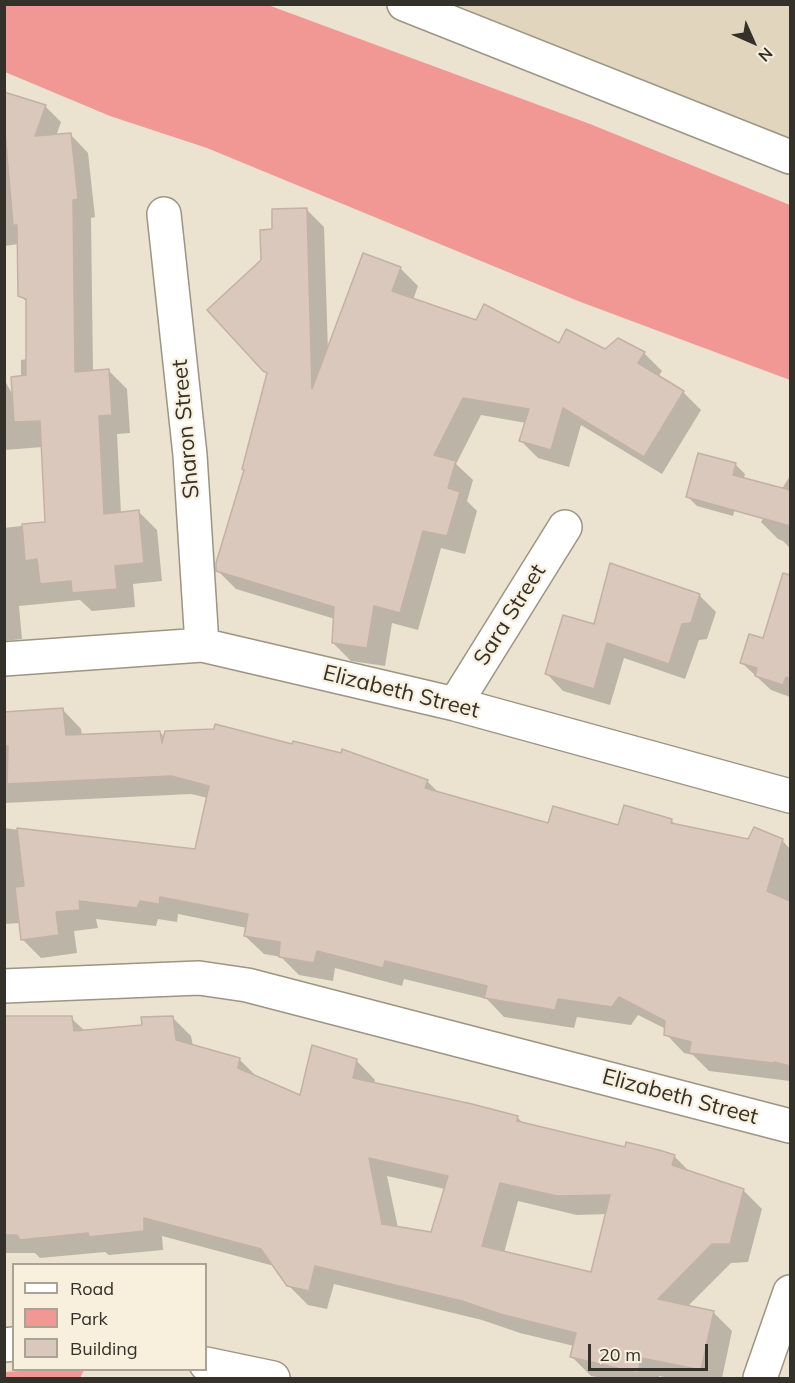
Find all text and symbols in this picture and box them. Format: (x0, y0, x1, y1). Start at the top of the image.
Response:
north arrow (723, 12, 783, 72)
text: N (754, 43, 777, 66)
street label: Sharon Street (167, 358, 205, 500)
street label: Sara Street (468, 559, 552, 671)
street label: Elizabeth Street (320, 660, 482, 724)
street label: Elizabeth Street (599, 1064, 761, 1130)
legend (12, 1263, 207, 1371)
text: Road (70, 1277, 114, 1300)
text: Park (70, 1307, 108, 1330)
scale bar (591, 1332, 711, 1370)
text: Building (70, 1337, 138, 1360)
text: 20 m (599, 1343, 641, 1366)

